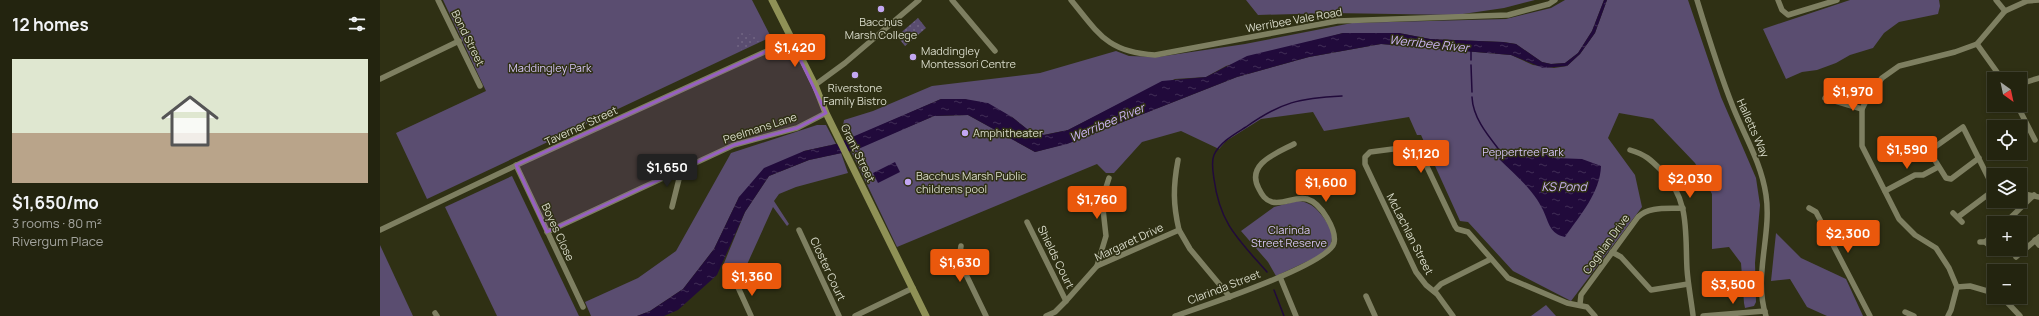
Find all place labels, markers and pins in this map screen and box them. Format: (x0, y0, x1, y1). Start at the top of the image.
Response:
marker: Bacchus Marsh College (876, 4, 886, 14)
place label: Bacchus Marsh College (845, 14, 918, 42)
pin: $1,420 (762, 34, 828, 68)
place label: Maddingley Montessori Centre (921, 43, 1017, 71)
marker: Maddingley Montessori Centre (908, 52, 918, 62)
marker: Riverstone Family Bistro (850, 70, 860, 80)
pin: $1,970 (1820, 78, 1886, 112)
place label: Riverstone Family Bistro (823, 80, 887, 108)
place label: Amphitheater (973, 125, 1043, 140)
marker: Amphitheater (960, 128, 970, 138)
pin: $1,590 (1874, 136, 1940, 170)
pin: $1,120 (1388, 140, 1454, 174)
pin: $1,650 (634, 154, 700, 188)
pin: $2,030 (1657, 165, 1723, 199)
place label: Bacchus Marsh Public childrens pool (916, 168, 1026, 196)
pin: $1,600 (1293, 169, 1359, 203)
marker: Bacchus Marsh Public childrens pool (903, 177, 913, 187)
pin: $1,760 (1064, 186, 1130, 220)
pin: $2,300 (1815, 220, 1881, 254)
pin: $1,630 (927, 249, 993, 283)
pin: $1,360 (719, 263, 785, 297)
pin: $3,500 (1700, 271, 1766, 305)

